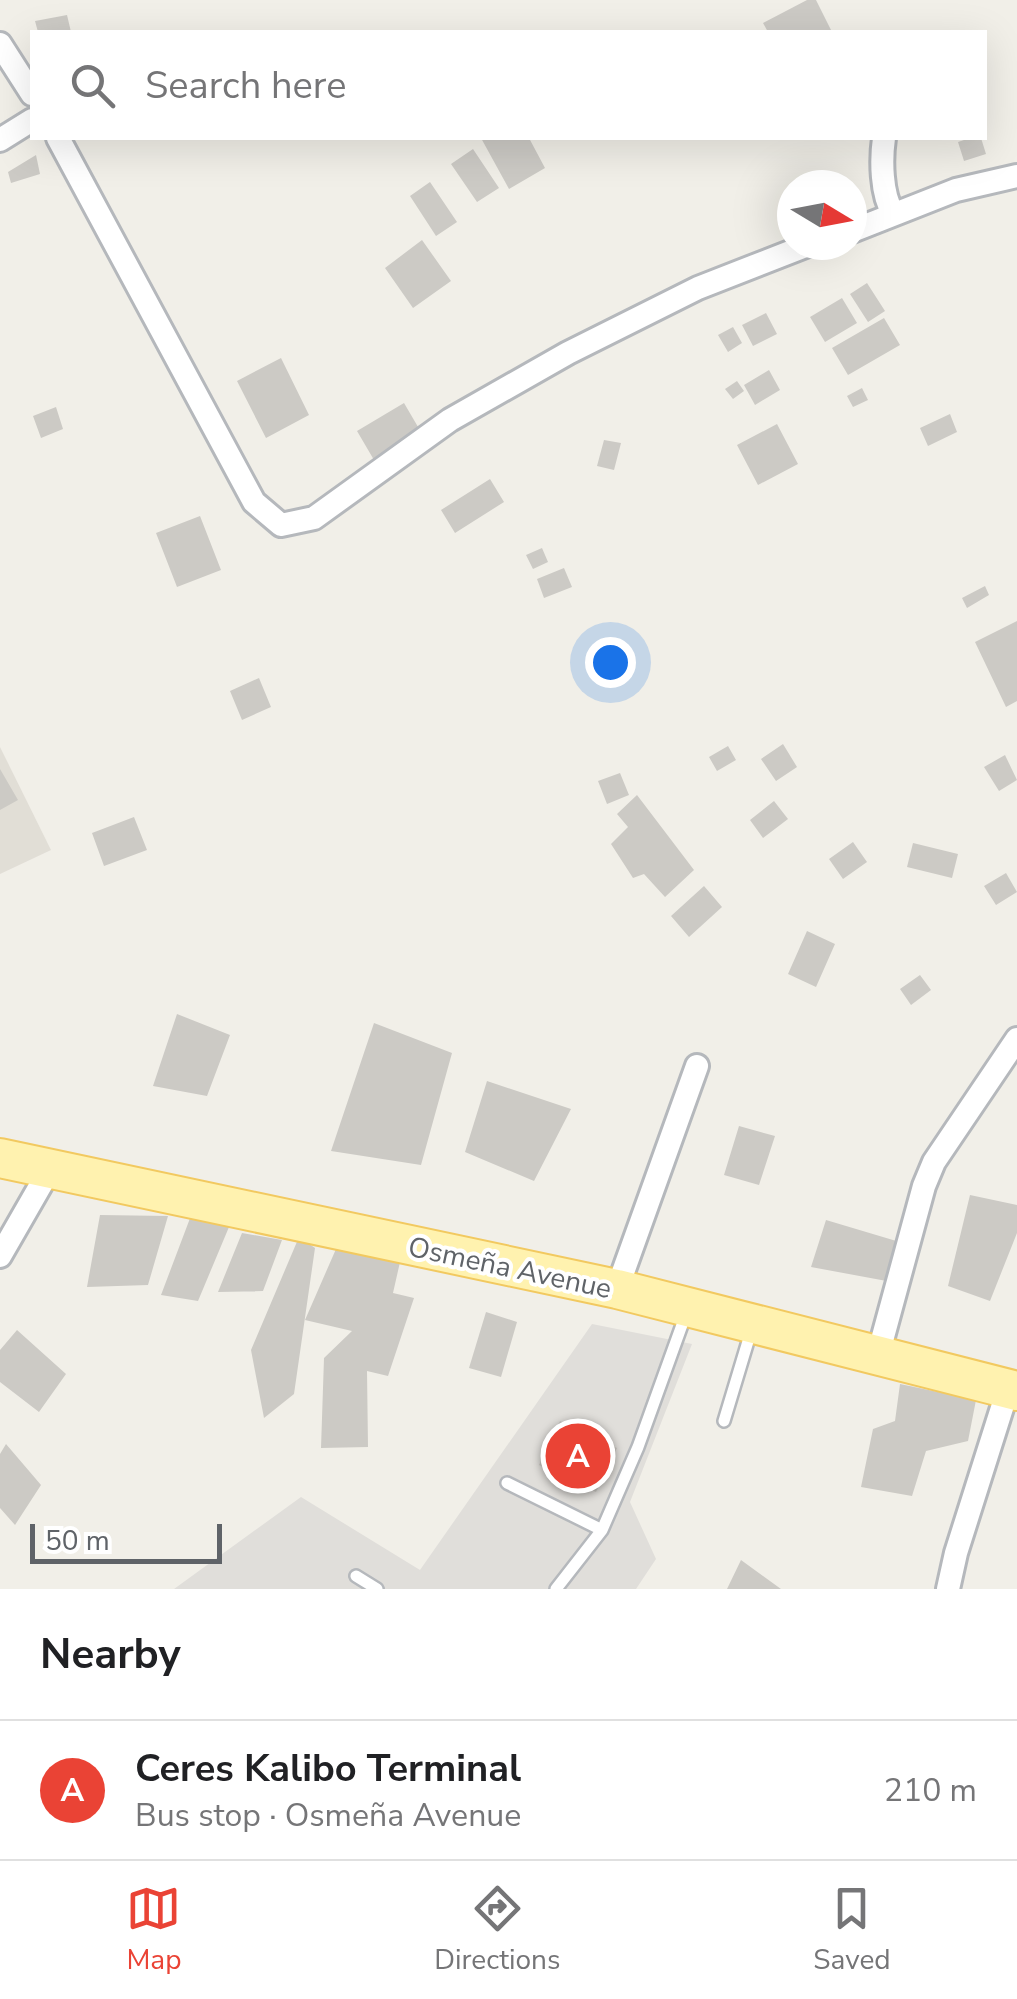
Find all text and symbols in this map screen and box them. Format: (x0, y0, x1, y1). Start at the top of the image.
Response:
search box (30, 30, 987, 140)
icon: search (65, 58, 120, 113)
text: Search here (145, 60, 346, 111)
north arrow (777, 170, 867, 260)
your location (585, 637, 636, 688)
street label: Osmeña Avenue (405, 1228, 615, 1308)
pin: A (546, 1418, 610, 1494)
scale bar (30, 1519, 222, 1564)
text: 50 m (45, 1522, 110, 1560)
text: Nearby (40, 1626, 181, 1683)
text: Ceres Kalibo Terminal (135, 1743, 521, 1794)
text: A (61, 1769, 84, 1812)
text: 210 m (884, 1769, 977, 1812)
text: Bus stop · Osmeña Avenue (135, 1794, 521, 1837)
tab: Map (126, 1881, 181, 1979)
tab: Directions (434, 1881, 560, 1979)
tab: Saved (813, 1881, 891, 1979)

